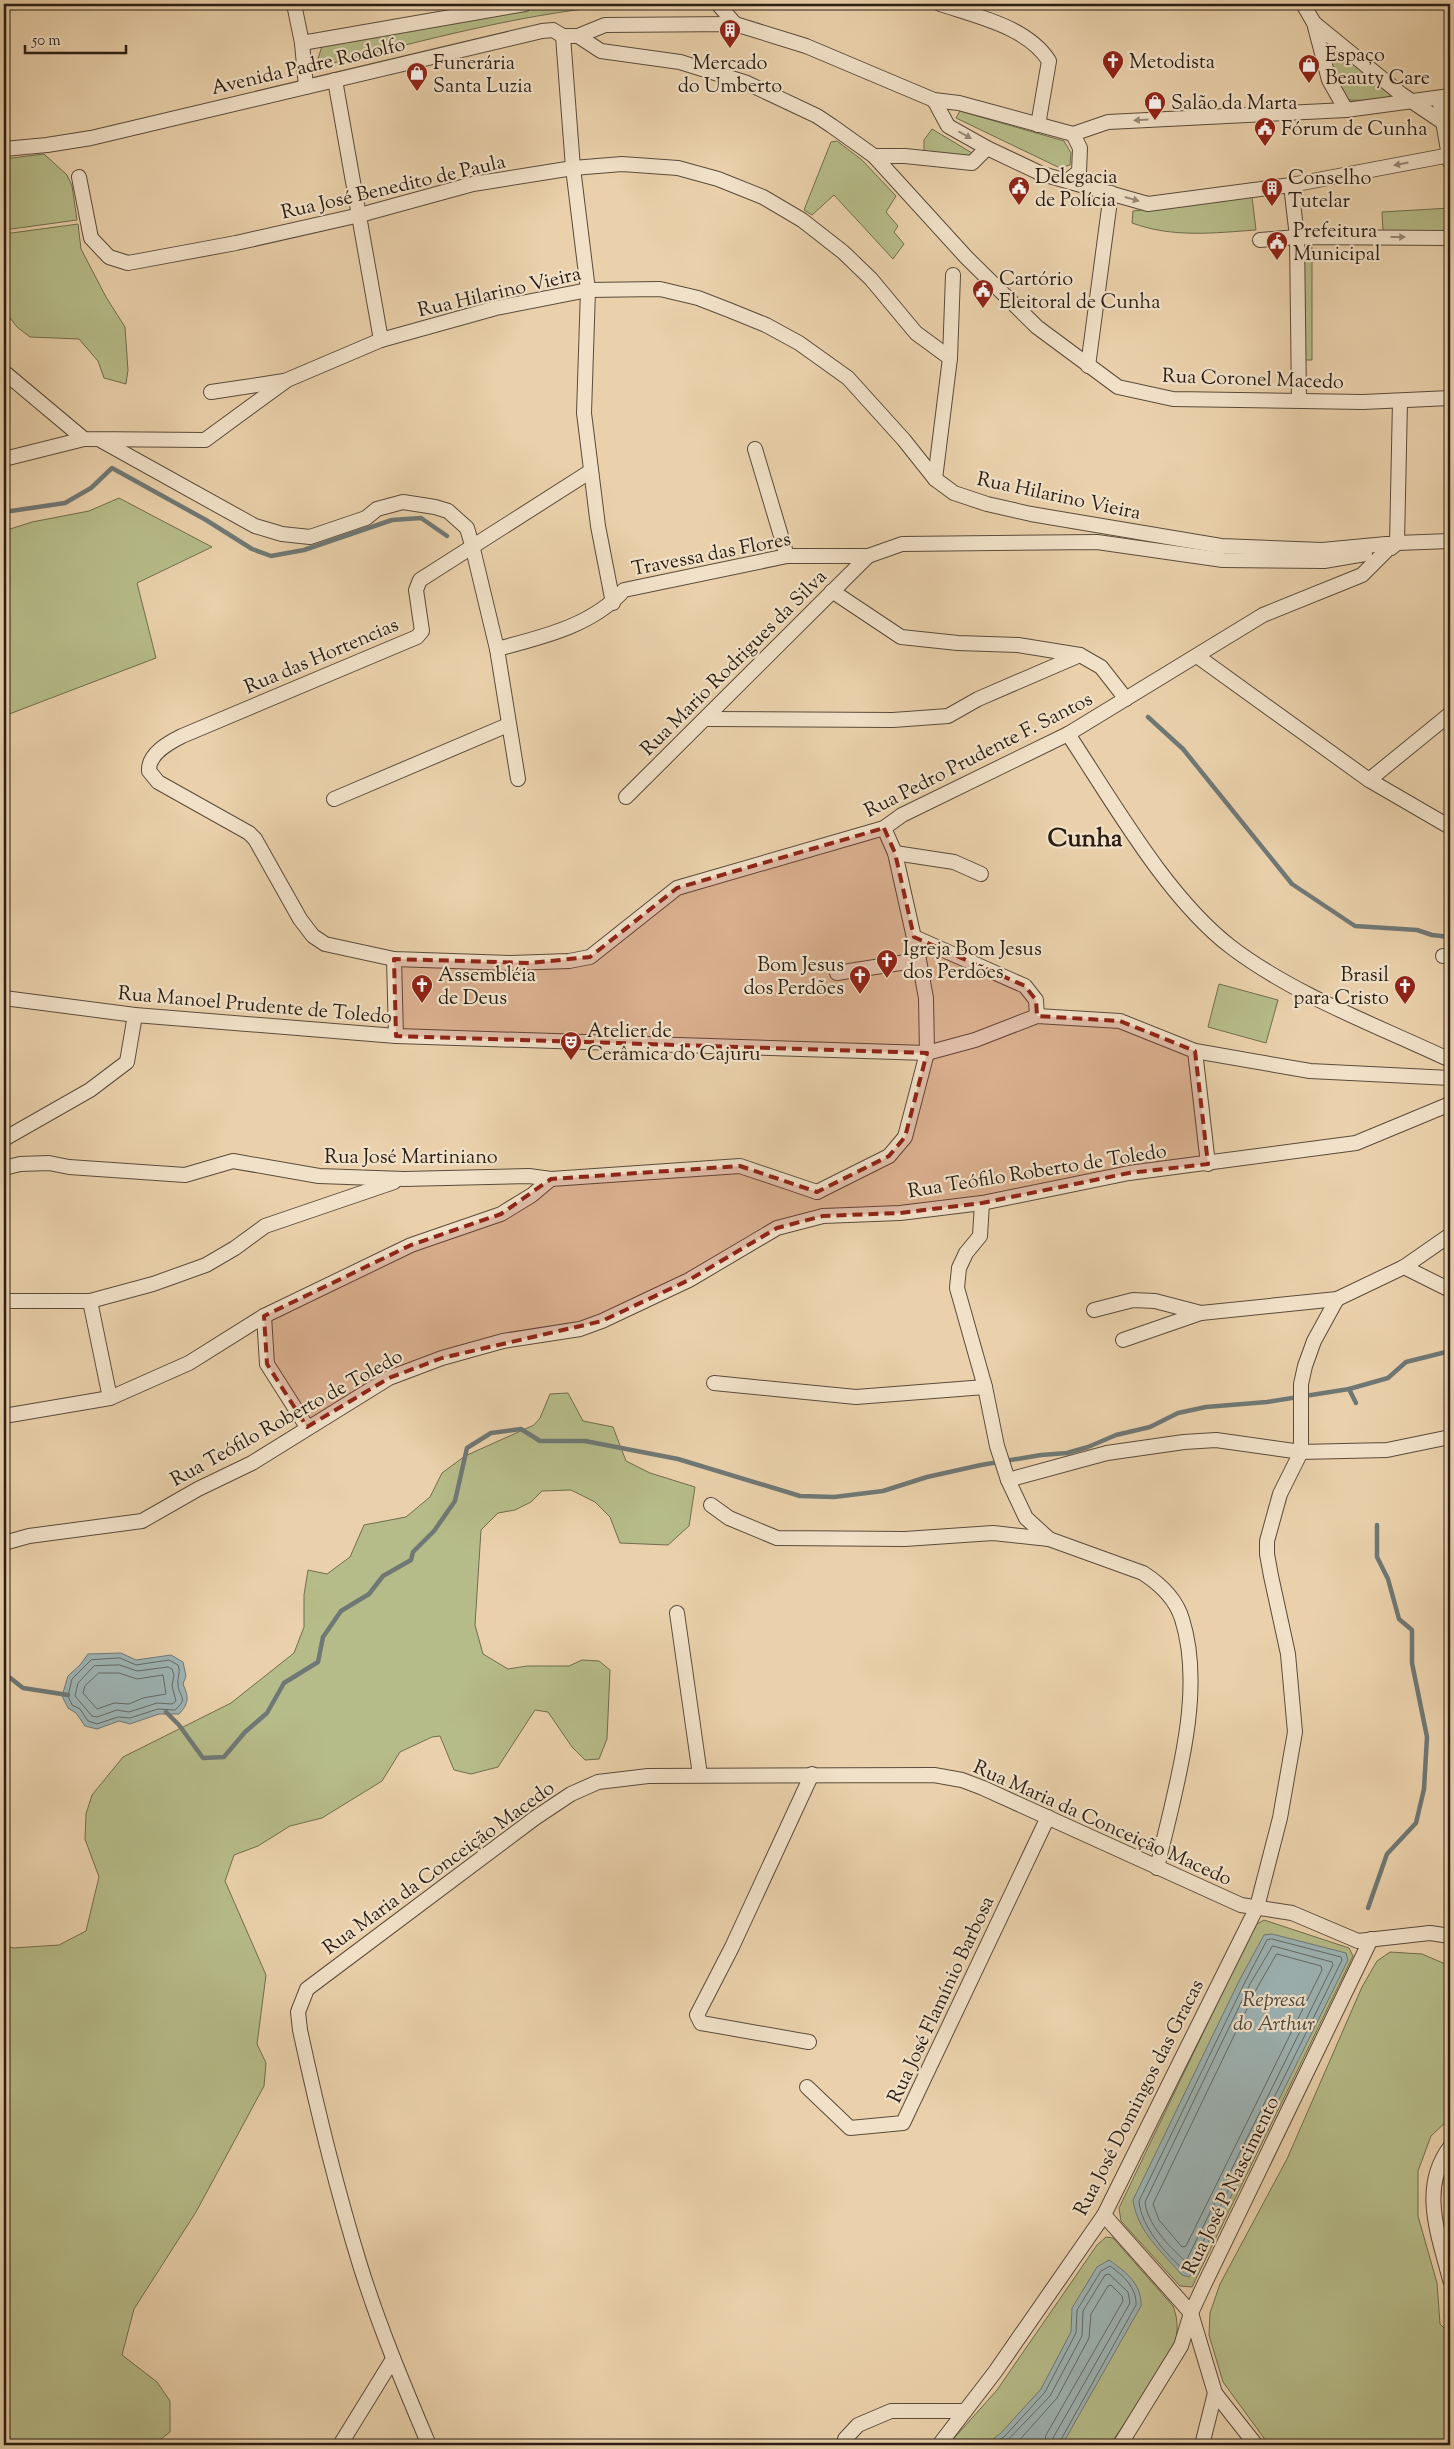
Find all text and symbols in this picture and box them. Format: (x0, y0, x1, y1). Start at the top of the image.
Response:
building icon: Mercado do Umberto (718, 18, 742, 49)
scale bar (25, 22, 126, 54)
text: 50 m (31, 31, 61, 52)
street label: Avenida Padre Rodolfo (209, 31, 409, 104)
place label: Espaço Beauty Care (1325, 42, 1430, 94)
church icon: Metodista (1101, 49, 1125, 80)
place label: Metodista (1129, 49, 1215, 78)
place label: Funerária Santa Luzia (433, 50, 532, 102)
place label: Mercado do Umberto (678, 50, 782, 102)
shop icon: Espaço Beauty Care (1297, 53, 1321, 84)
shop icon: Funerária Santa Luzia (405, 61, 429, 92)
shop icon: Salão da Marta (1143, 90, 1167, 121)
place label: Salão da Marta (1171, 90, 1298, 119)
public building icon: Fórum de Cunha (1253, 116, 1277, 147)
place label: Fórum de Cunha (1281, 116, 1427, 145)
one-way arrow (1132, 117, 1148, 125)
one-way arrow (958, 131, 972, 140)
street label: Rua José Benedito de Paula (278, 148, 509, 228)
one-way arrow (1393, 161, 1409, 169)
place label: Delegacia de Polícia (1035, 164, 1117, 216)
place label: Conselho Tutelar (1288, 165, 1372, 217)
public building icon: Delegacia de Polícia (1007, 175, 1031, 206)
building icon: Conselho Tutelar (1260, 176, 1284, 207)
one-way arrow (1125, 196, 1140, 204)
place label: Prefeitura Municipal (1293, 218, 1381, 270)
public building icon: Prefeitura Municipal (1265, 230, 1289, 261)
one-way arrow (1390, 233, 1406, 241)
street label: Rua Hilarino Vieira (415, 261, 584, 326)
place label: Cartório Eleitoral de Cunha (999, 266, 1161, 318)
public building icon: Cartório Eleitoral de Cunha (971, 278, 995, 309)
street label: Rua Coronel Macedo (1161, 363, 1344, 398)
street label: Rua Hilarino Vieira (974, 466, 1143, 529)
street label: Travessa das Flores (629, 526, 794, 585)
street label: Rua Mario Rodrigues da Silva (635, 564, 835, 764)
street label: Rua das Hortencias (240, 612, 404, 703)
street label: Rua Pedro Prudente F. Santos (860, 686, 1098, 827)
district label: Cunha (1047, 822, 1123, 858)
place label: Igreja Bom Jesus dos Perdões (903, 936, 1042, 988)
church icon: Igreja Bom Jesus dos Perdões (875, 948, 899, 979)
place label: Bom Jesus dos Perdões (743, 952, 844, 1004)
place label: Assembléia de Deus (438, 962, 536, 1014)
place label: Brasil para Cristo (1293, 962, 1389, 1014)
church icon: Bom Jesus dos Perdões (848, 964, 872, 995)
church icon: Assembléia de Deus (410, 973, 434, 1004)
church icon: Brasil para Cristo (1393, 974, 1417, 1005)
street label: Rua Manoel Prudente de Toledo (117, 980, 393, 1033)
place label: Atelier de Cerâmica do Cajuru (587, 1018, 761, 1070)
theatre icon: Atelier de Cerâmica do Cajuru (559, 1030, 583, 1061)
street label: Rua Teófilo Roberto de Toledo (906, 1138, 1169, 1207)
street label: Rua José Martiniano (324, 1144, 498, 1173)
street label: Rua Teófilo Roberto de Toledo (166, 1343, 409, 1495)
street label: Rua Maria da Conceição Macedo (968, 1754, 1236, 1895)
street label: Rua Maria da Conceição Macedo (317, 1775, 562, 1963)
street label: Rua José Flamínio Barbosa (881, 1892, 1003, 2108)
street label: Rua José Domingos das Gracas (1068, 1975, 1213, 2221)
water label: Represa do Arthur (1233, 1986, 1315, 2040)
street label: Rua José P Nascimento (1176, 2092, 1288, 2280)

